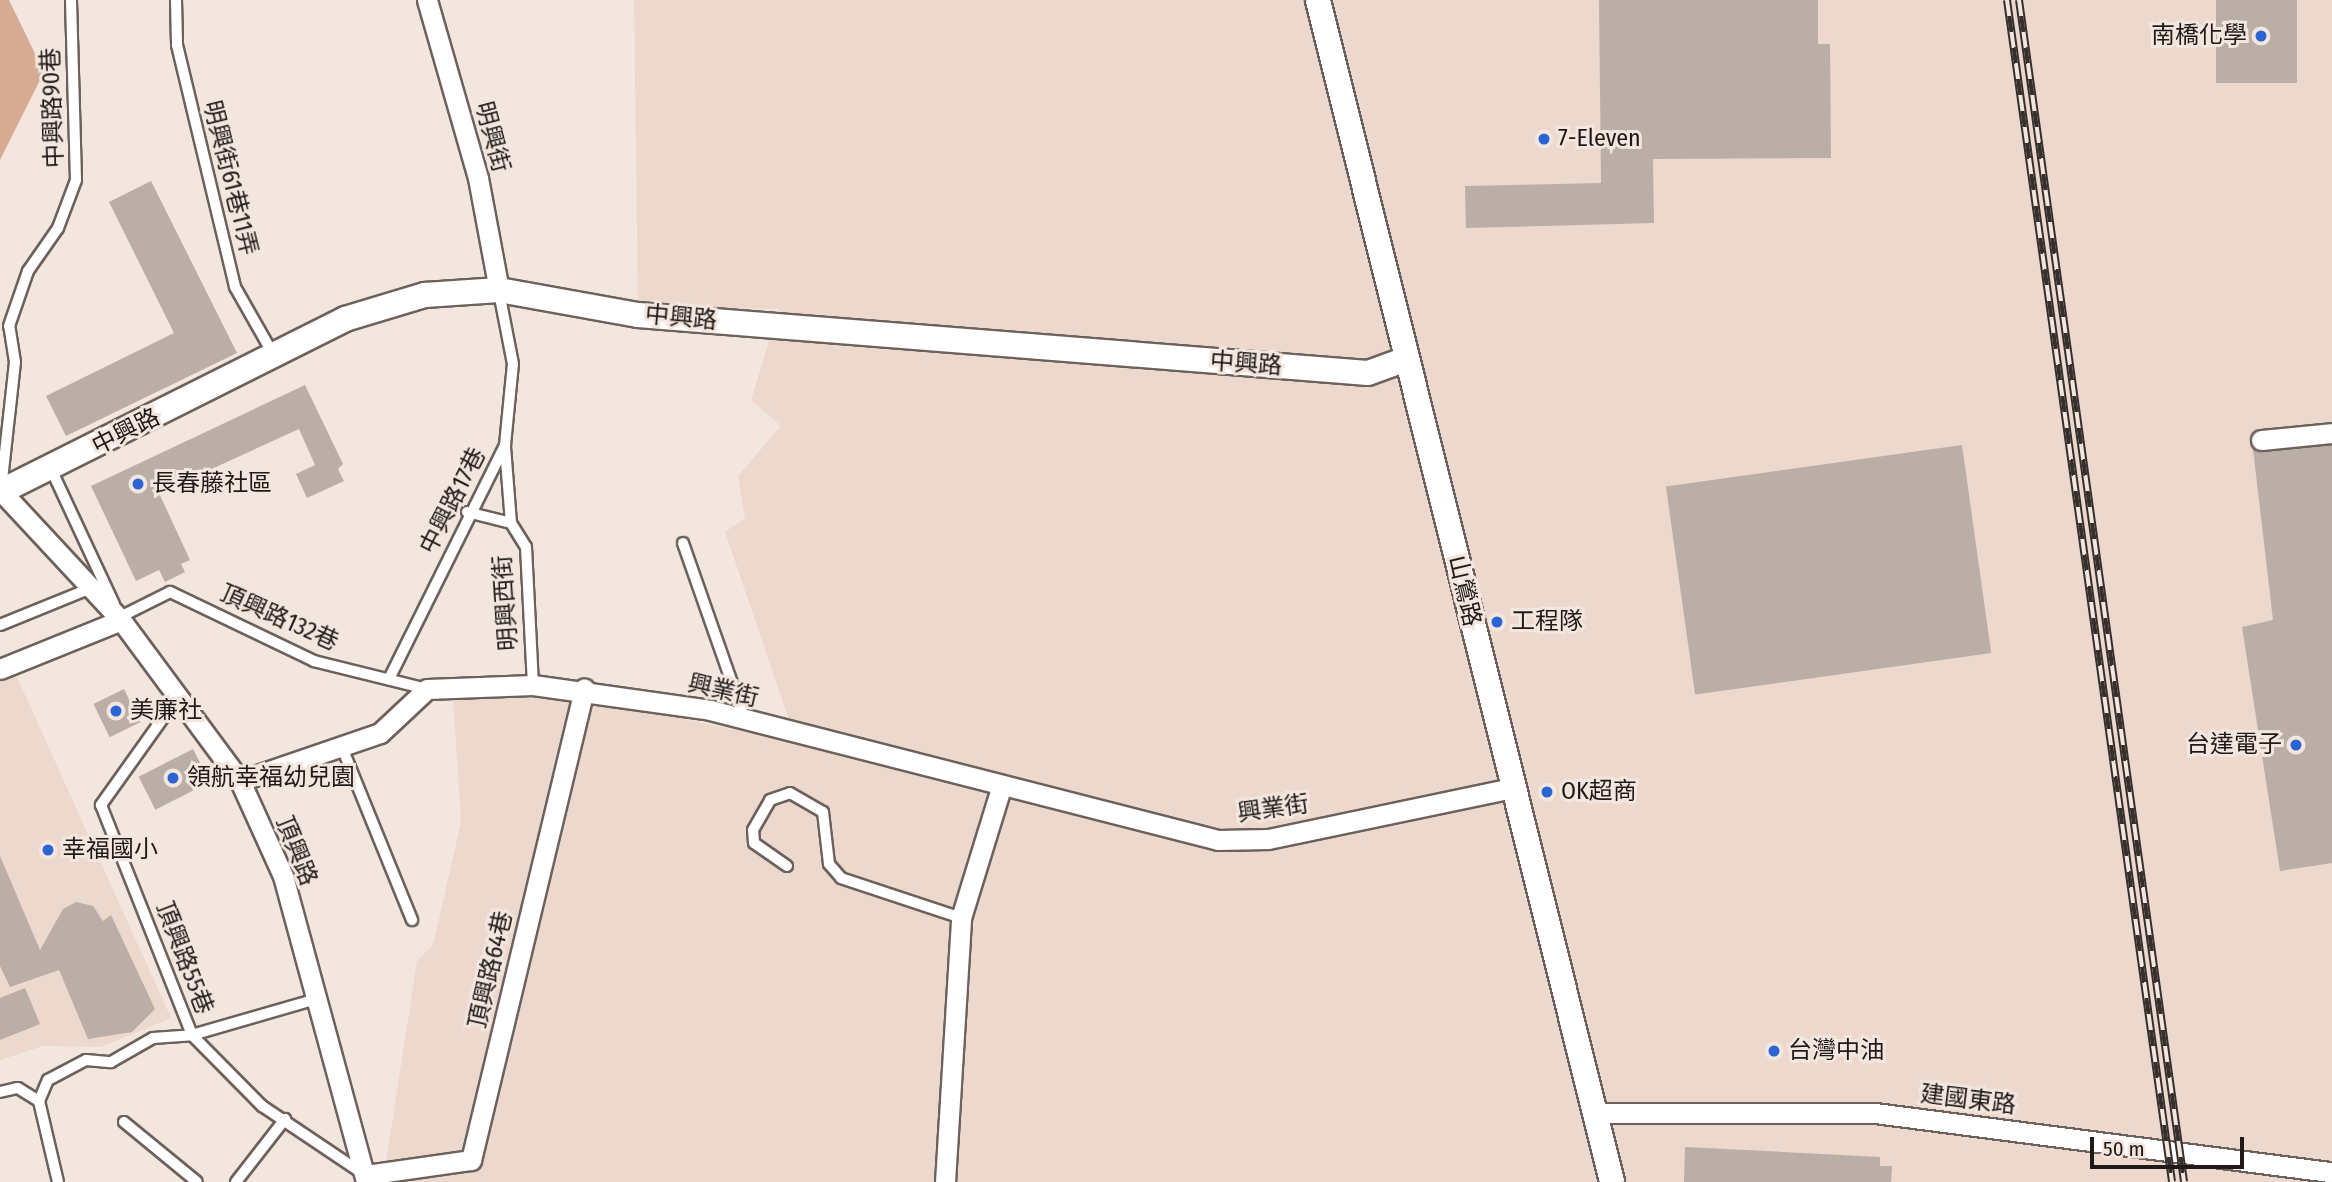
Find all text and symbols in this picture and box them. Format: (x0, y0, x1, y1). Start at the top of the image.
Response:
place label: 南橋化學 (2151, 22, 2247, 50)
marker: 南橋化學 (2253, 28, 2269, 44)
street label: 中興路90巷 (37, 47, 69, 169)
street label: 明興街61巷11弄 (197, 98, 263, 258)
street label: 明興街 (469, 98, 515, 176)
place label: 7-Eleven (1558, 125, 1641, 153)
marker: 7-Eleven (1536, 131, 1552, 147)
street label: 中興路 (644, 301, 718, 335)
street label: 中興路 (1209, 347, 1283, 381)
street label: 中興路 (87, 403, 165, 461)
street label: 中興路17巷 (414, 443, 492, 559)
place label: 長春藤社區 (152, 470, 272, 498)
marker: 長春藤社區 (130, 476, 146, 492)
street label: 山鶯路 (1442, 553, 1486, 629)
street label: 明興西街 (488, 554, 524, 652)
street label: 頂興路132巷 (215, 579, 343, 657)
place label: 工程隊 (1511, 608, 1583, 636)
marker: 工程隊 (1489, 614, 1505, 630)
street label: 興業街 (685, 669, 761, 713)
place label: 美廉社 (130, 697, 202, 725)
marker: 美廉社 (108, 703, 124, 719)
place label: 台達電子 (2186, 731, 2282, 759)
marker: 台達電子 (2288, 737, 2304, 753)
place label: 領航幸福幼兒園 (187, 764, 355, 792)
marker: 領航幸福幼兒園 (165, 770, 181, 786)
place label: OK超商 (1561, 778, 1637, 806)
marker: OK超商 (1539, 784, 1555, 800)
street label: 興業街 (1235, 790, 1311, 828)
street label: 頂興路 (269, 812, 323, 890)
place label: 幸福國小 (62, 836, 158, 864)
marker: 幸福國小 (40, 842, 56, 858)
street label: 頂興路55巷 (149, 898, 219, 1018)
street label: 頂興路64巷 (464, 909, 518, 1031)
place label: 台灣中油 (1788, 1037, 1884, 1065)
marker: 台灣中油 (1766, 1043, 1782, 1059)
street label: 建國東路 (1919, 1080, 2017, 1120)
scale bar (2094, 1122, 2248, 1166)
text: 50 m (2103, 1136, 2145, 1162)

